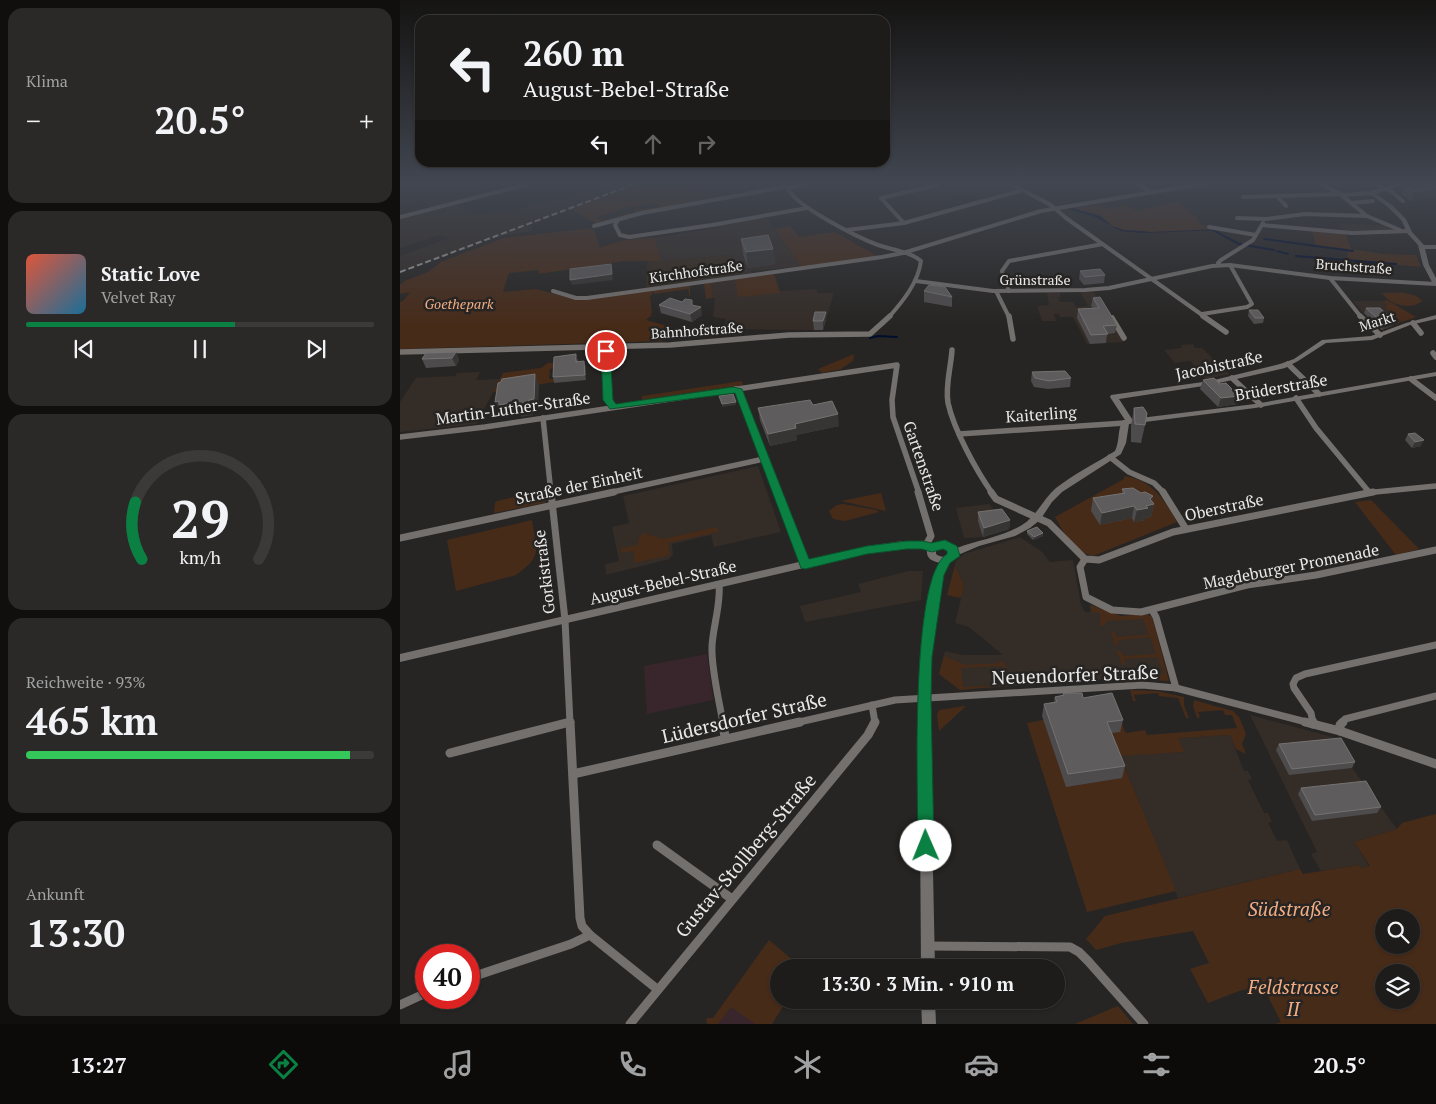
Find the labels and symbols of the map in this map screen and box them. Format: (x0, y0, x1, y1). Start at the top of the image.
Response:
street label: Bruchstraße (1315, 254, 1393, 278)
street label: Kirchhofstraße (648, 255, 744, 287)
street label: Grünstraße (999, 270, 1071, 289)
park label: Goethepark (425, 294, 494, 313)
street label: Markt (1357, 306, 1398, 335)
street label: Bahnhofstraße (650, 317, 744, 343)
pin (585, 330, 627, 372)
street label: Jacobistraße (1173, 345, 1265, 385)
street label: Brüderstraße (1233, 368, 1329, 406)
street label: Martin-Luther-Straße (434, 386, 592, 430)
street label: Kaiterling (1005, 401, 1078, 427)
street label: Gartenstraße (898, 418, 950, 514)
street label: Straße der Einheit (513, 461, 645, 509)
street label: Oberstraße (1183, 488, 1265, 526)
street label: Gorkistraße (528, 529, 560, 615)
street label: Magdeburger Promenade (1201, 538, 1381, 594)
street label: August-Bebel-Straße (587, 554, 739, 610)
street label: Neuendorfer Straße (991, 659, 1159, 689)
street label: Lüdersdorfer Straße (659, 686, 829, 748)
street label: Gustav-Stollberg-Straße (669, 768, 821, 942)
position arrow (899, 819, 951, 871)
park label: Südstraße (1248, 896, 1331, 921)
speed limit sign: 40 (415, 944, 480, 1009)
park label: Feldstrasse II (1247, 974, 1339, 1021)

